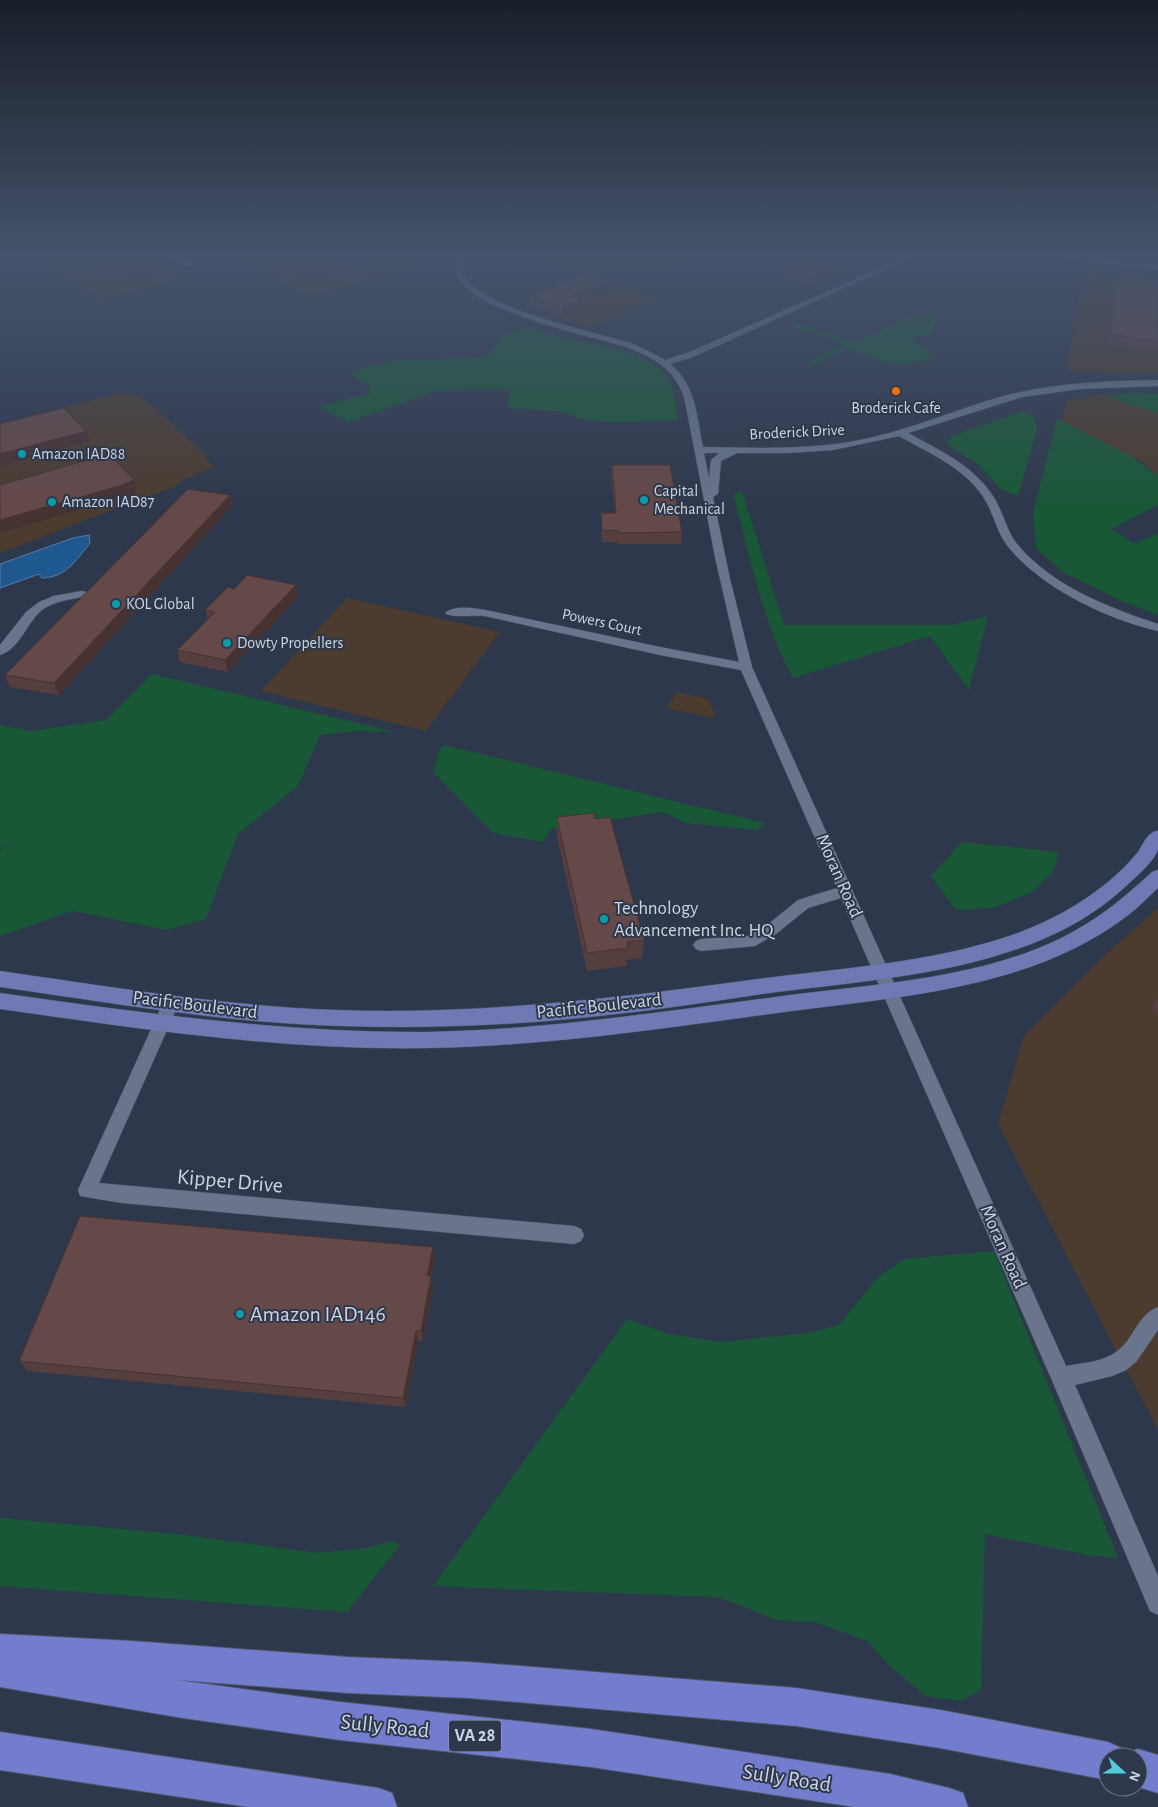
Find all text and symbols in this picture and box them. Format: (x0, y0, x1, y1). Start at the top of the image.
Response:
marker: Broderick Cafe (890, 385, 902, 397)
place label: Broderick Cafe (851, 400, 941, 416)
street label: Broderick Drive (749, 422, 845, 442)
place label: Amazon IAD88 (32, 446, 125, 462)
marker: Amazon IAD88 (16, 448, 28, 460)
place label: Capital Mechanical (654, 483, 725, 517)
place label: Amazon IAD87 (62, 494, 155, 510)
marker: Capital Mechanical (638, 494, 650, 506)
marker: Amazon IAD87 (46, 496, 58, 508)
place label: KOL Global (126, 596, 195, 612)
marker: KOL Global (110, 598, 122, 610)
street label: Powers Court (561, 606, 643, 638)
place label: Dowty Propellers (237, 635, 343, 652)
marker: Dowty Propellers (221, 637, 233, 649)
street label: Moran Road (812, 831, 866, 921)
place label: Technology Advancement Inc. HQ (614, 899, 775, 940)
marker: Technology Advancement Inc. HQ (598, 913, 610, 925)
street label: Pacific Boulevard (131, 988, 259, 1022)
street label: Pacific Boulevard (535, 990, 663, 1022)
street label: Kipper Drive (176, 1165, 284, 1197)
street label: Moran Road (976, 1202, 1030, 1292)
place label: Amazon IAD146 (250, 1303, 386, 1325)
marker: Amazon IAD146 (234, 1308, 246, 1320)
street label: Sully Road (339, 1710, 431, 1742)
road number: VA 28 (449, 1720, 501, 1752)
north arrow (1098, 1747, 1148, 1797)
street label: Sully Road (741, 1760, 833, 1796)
text: N (1126, 1769, 1142, 1783)

